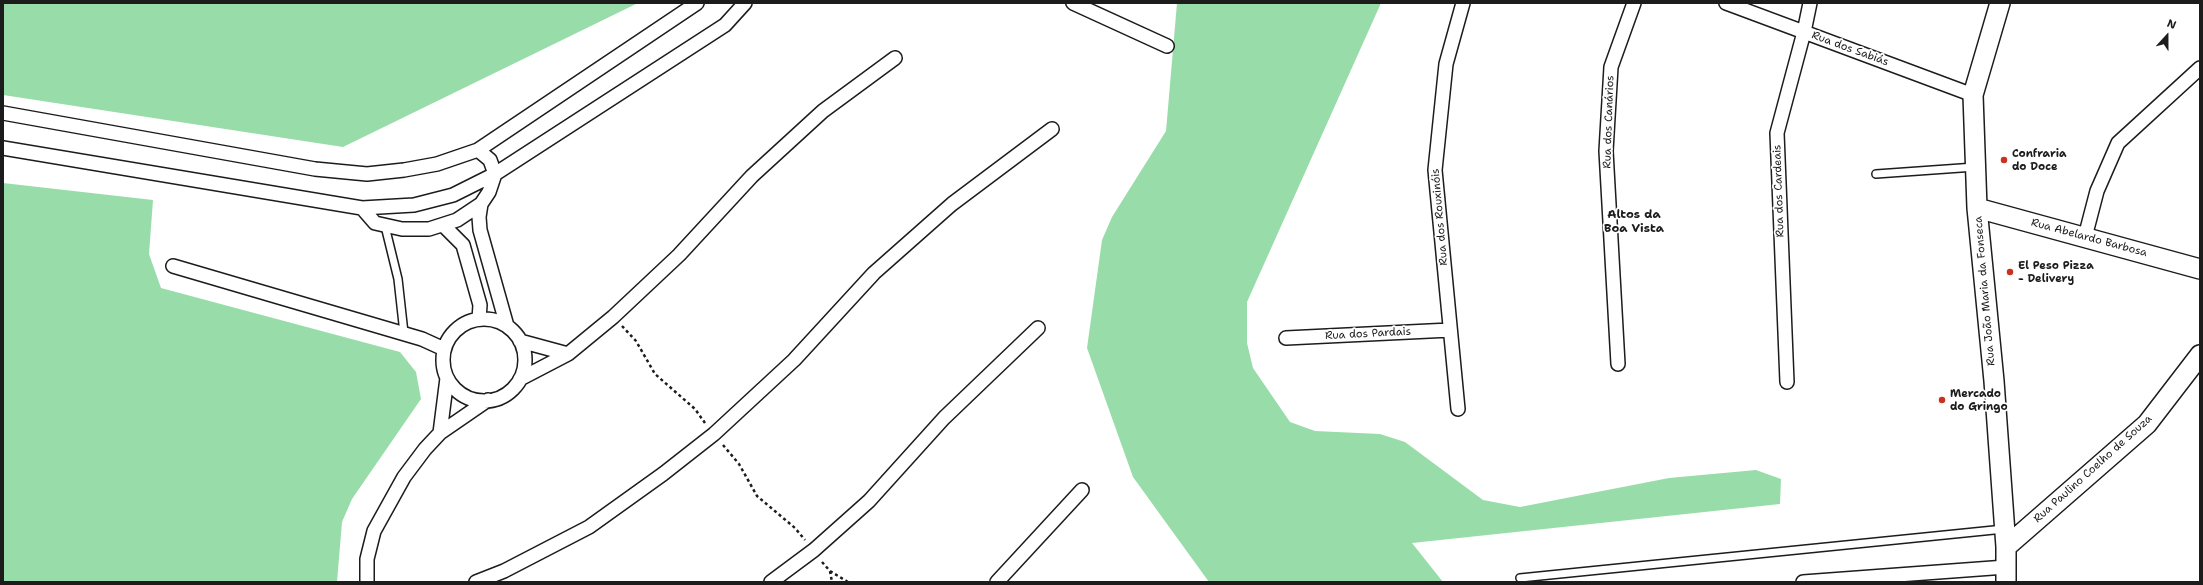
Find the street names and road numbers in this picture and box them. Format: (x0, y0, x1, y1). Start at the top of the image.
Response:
street label: Rua dos Sabiás (1810, 29, 1890, 69)
street label: Rua dos Canários (1601, 75, 1617, 169)
street label: Rua dos Cardeais (1771, 144, 1787, 238)
street label: Rua dos Rouxinóis (1429, 168, 1451, 266)
street label: Rua João Maria da Fonseca (1972, 216, 1998, 366)
street label: Rua Abelardo Barbosa (2029, 216, 2149, 260)
street label: Rua dos Pardais (1325, 325, 1411, 343)
street label: Rua Paulino Coelho de Souza (2031, 412, 2155, 526)

